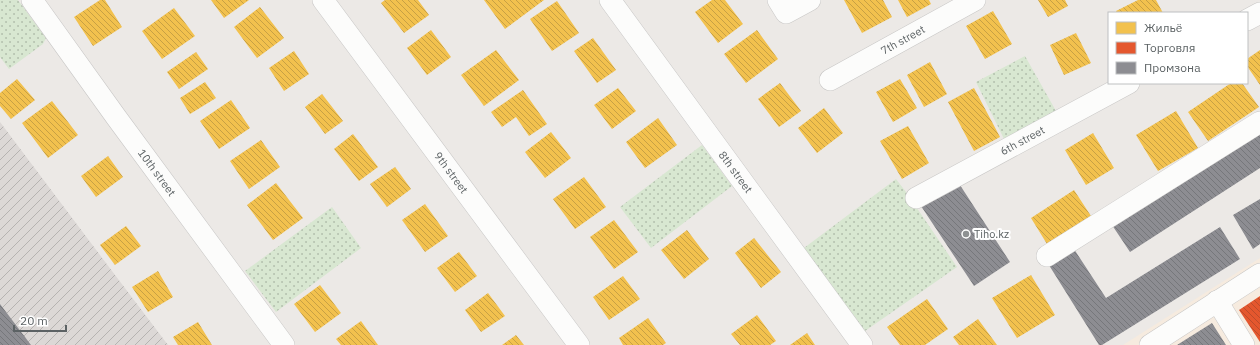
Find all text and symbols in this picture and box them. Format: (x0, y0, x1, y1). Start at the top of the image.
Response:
legend (1108, 12, 1248, 84)
text: Жильё (1144, 20, 1183, 35)
street label: 7th street (878, 22, 927, 58)
text: Торговля (1144, 40, 1195, 55)
text: Промзона (1144, 60, 1201, 75)
street label: 6th street (998, 123, 1047, 158)
street label: 10th street (135, 146, 179, 199)
street label: 8th street (716, 148, 756, 196)
street label: 9th street (431, 149, 471, 196)
place label: Tiho.kz (974, 227, 1009, 241)
marker: Tiho.kz (961, 229, 971, 239)
scale bar (14, 307, 66, 333)
text: 20 m (20, 313, 48, 328)

